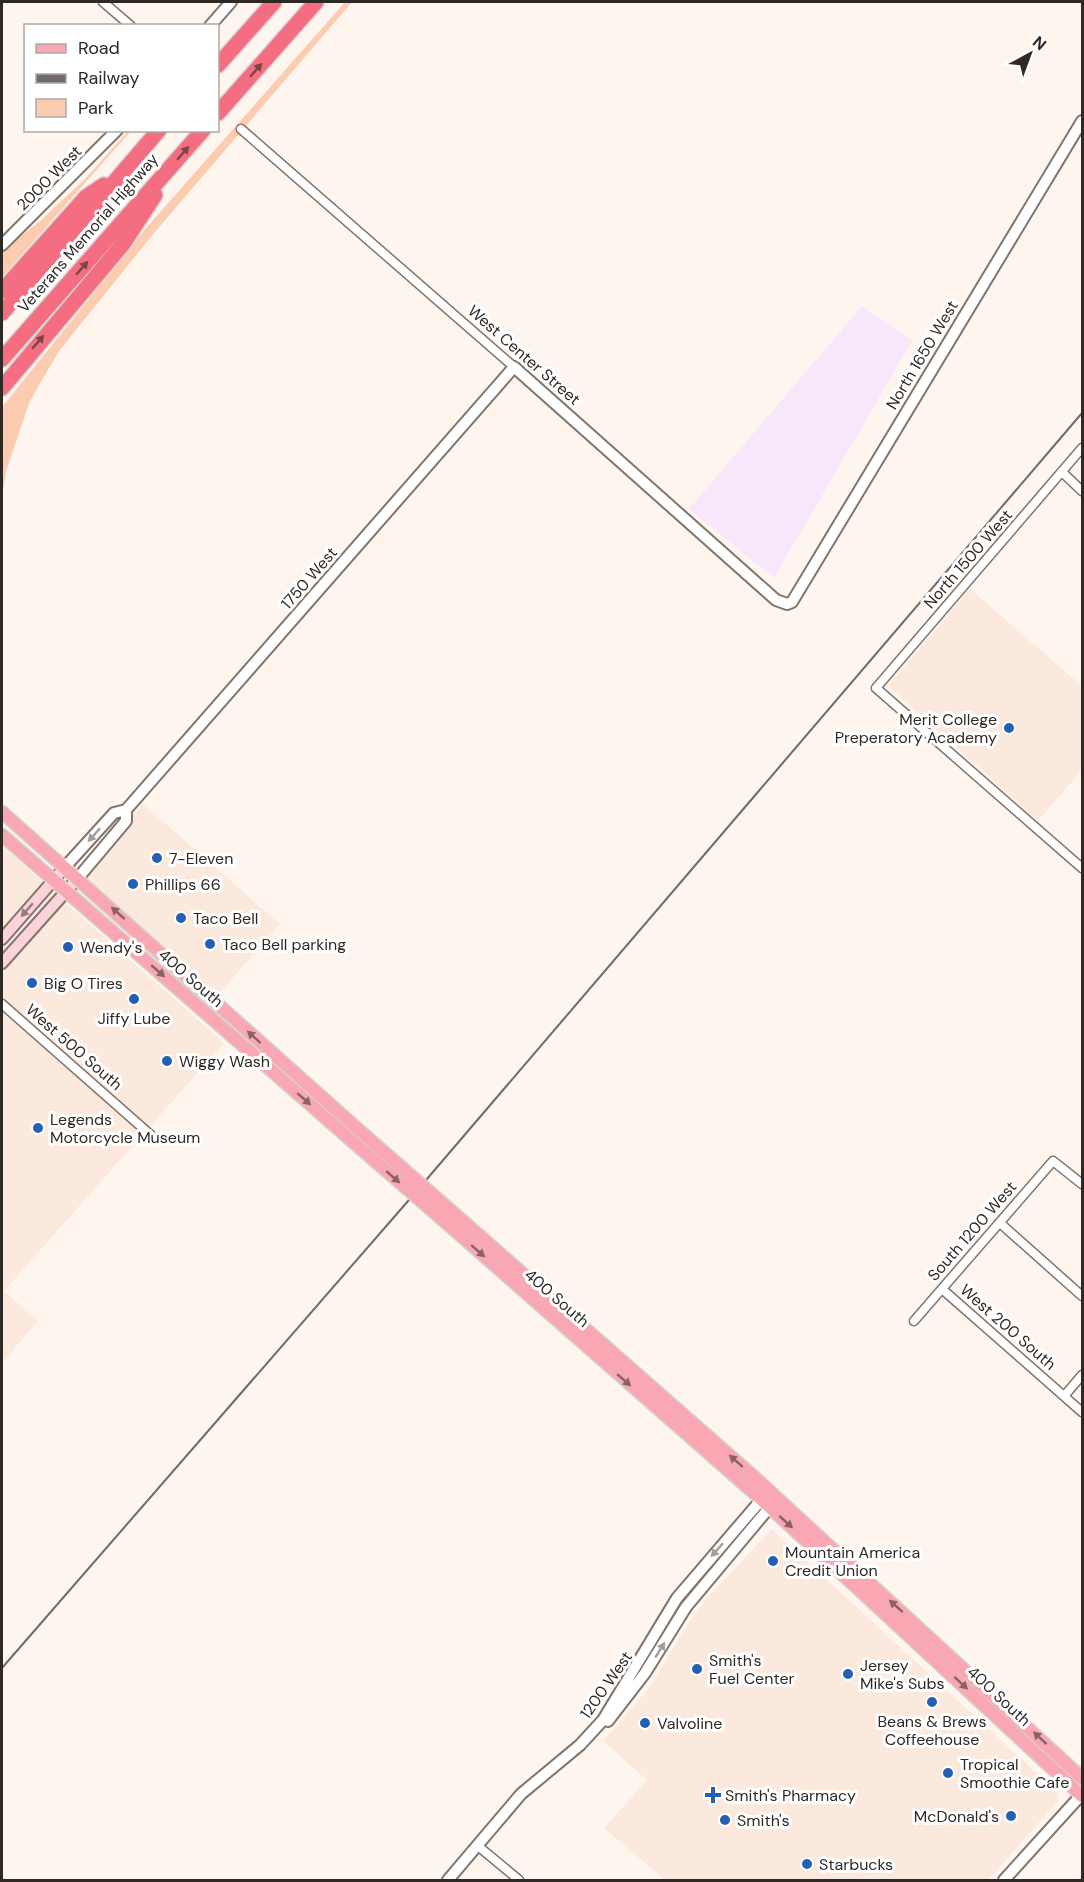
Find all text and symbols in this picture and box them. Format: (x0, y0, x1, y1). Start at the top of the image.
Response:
legend (24, 24, 219, 132)
north arrow (1000, 24, 1060, 84)
text: N (1028, 31, 1051, 55)
text: Road (78, 36, 120, 60)
one-way arrow (249, 62, 263, 77)
text: Railway (78, 66, 140, 90)
text: Park (78, 96, 114, 120)
street label: 2000 West (12, 141, 86, 215)
one-way arrow (176, 146, 189, 161)
street label: Veterans Memorial Highway (13, 149, 163, 317)
one-way arrow (75, 261, 88, 276)
street label: North 1650 West (881, 297, 963, 413)
street label: West Center Street (463, 300, 585, 410)
one-way arrow (31, 335, 44, 350)
street label: North 1500 West (919, 505, 1017, 613)
street label: 1750 West (276, 543, 342, 613)
place label: Merit College Preperatory Academy (835, 709, 997, 748)
marker: Merit College Preperatory Academy (1002, 721, 1016, 735)
one-way arrow (87, 828, 101, 843)
place label: 7-Eleven (169, 848, 233, 869)
marker: 7-Eleven (150, 851, 164, 865)
place label: Phillips 66 (145, 874, 221, 895)
marker: Phillips 66 (126, 877, 140, 891)
one-way arrow (21, 902, 34, 917)
one-way arrow (110, 906, 125, 920)
place label: Taco Bell (193, 908, 258, 929)
marker: Taco Bell (174, 911, 188, 925)
place label: Taco Bell parking (222, 934, 346, 955)
place label: Wendy's (80, 937, 142, 958)
marker: Taco Bell parking (203, 937, 217, 951)
marker: Wendy's (61, 940, 75, 954)
street label: 400 South (154, 944, 228, 1012)
one-way arrow (150, 964, 166, 977)
place label: Big O Tires (44, 973, 123, 994)
marker: Big O Tires (25, 976, 39, 990)
marker: Jiffy Lube (127, 992, 141, 1006)
street label: West 500 South (21, 999, 127, 1095)
place label: Jiffy Lube (98, 1008, 170, 1029)
one-way arrow (247, 1031, 262, 1044)
place label: Wiggy Wash (179, 1051, 270, 1072)
marker: Wiggy Wash (160, 1054, 174, 1068)
one-way arrow (297, 1092, 312, 1106)
place label: Legends Motorcycle Museum (50, 1109, 200, 1148)
marker: Legends Motorcycle Museum (31, 1121, 45, 1135)
one-way arrow (385, 1170, 401, 1183)
street label: South 1200 West (923, 1177, 1021, 1285)
one-way arrow (470, 1244, 485, 1257)
street label: 400 South (520, 1264, 594, 1332)
street label: West 200 South (956, 1280, 1060, 1374)
one-way arrow (616, 1373, 631, 1386)
one-way arrow (729, 1455, 744, 1468)
one-way arrow (779, 1515, 794, 1529)
one-way arrow (711, 1542, 724, 1557)
place label: Mountain America Credit Union (785, 1542, 920, 1581)
marker: Mountain America Credit Union (766, 1554, 780, 1568)
one-way arrow (889, 1599, 904, 1613)
one-way arrow (654, 1642, 665, 1658)
street label: 1200 West (575, 1647, 637, 1723)
place label: Smith's Fuel Center (709, 1650, 795, 1689)
place label: Jersey Mike's Subs (860, 1655, 945, 1694)
street label: 400 South (963, 1661, 1035, 1731)
marker: Smith's Fuel Center (690, 1662, 704, 1676)
marker: Jersey Mike's Subs (841, 1667, 855, 1681)
one-way arrow (953, 1676, 968, 1690)
marker: Beans & Brews Coffeehouse (925, 1695, 939, 1709)
place label: Beans & Brews Coffeehouse (877, 1711, 987, 1750)
place label: Valvoline (657, 1713, 722, 1734)
marker: Valvoline (638, 1716, 652, 1730)
one-way arrow (1032, 1731, 1047, 1745)
place label: Tropical Smoothie Cafe (960, 1754, 1069, 1793)
marker: Tropical Smoothie Cafe (941, 1766, 955, 1780)
place label: Smith's Pharmacy (725, 1785, 856, 1806)
marker: Smith's Pharmacy (706, 1788, 720, 1802)
place label: McDonald's (914, 1806, 999, 1827)
marker: McDonald's (1004, 1809, 1018, 1823)
place label: Smith's (737, 1810, 790, 1831)
marker: Smith's (718, 1813, 732, 1827)
place label: Starbucks (819, 1854, 893, 1875)
marker: Starbucks (800, 1857, 814, 1871)

